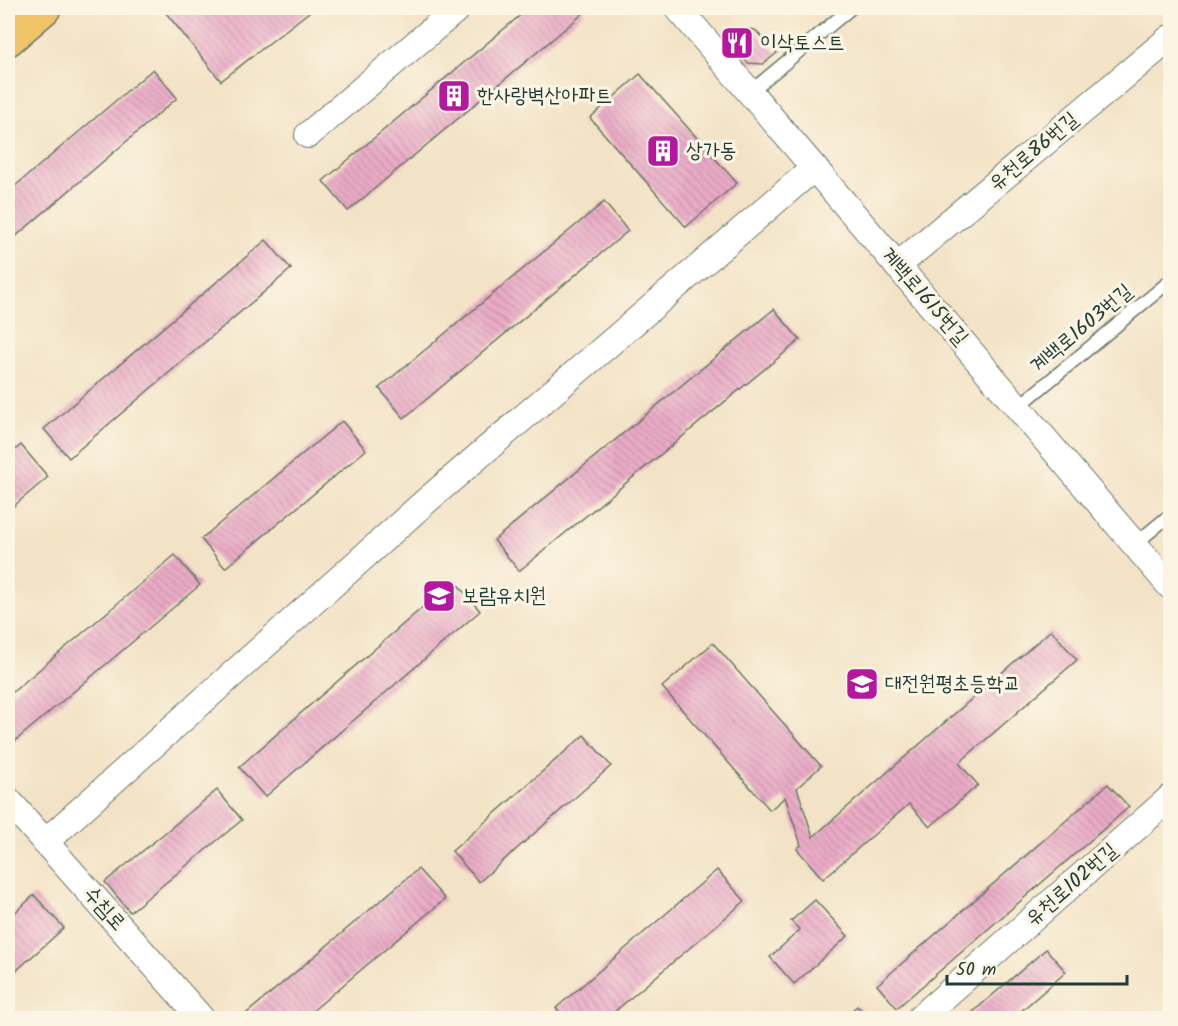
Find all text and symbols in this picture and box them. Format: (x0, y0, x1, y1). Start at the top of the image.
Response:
restaurant icon: 이삭토스트 (719, 25, 755, 61)
place label: 이삭토스트 (760, 27, 845, 60)
building icon: 한사랑벽산아파트 (436, 78, 472, 114)
place label: 한사랑벽산아파트 (477, 80, 612, 113)
street label: 유천로86번길 (982, 104, 1086, 200)
building icon: 상가동 (645, 133, 681, 169)
place label: 상가동 (686, 135, 737, 168)
street label: 계백로1615번길 (872, 241, 976, 353)
street label: 계백로1603번길 (1023, 276, 1141, 382)
school or university icon: 보람유치원 (421, 578, 457, 614)
place label: 보람유치원 (462, 580, 547, 613)
school or university icon: 대전원평초등학교 (844, 666, 880, 702)
place label: 대전원평초등학교 (885, 668, 1020, 701)
street label: 유천로102번길 (1018, 835, 1126, 935)
street label: 수침로 (75, 879, 133, 939)
scale bar (947, 948, 1127, 986)
text: 50 m (956, 956, 996, 985)

